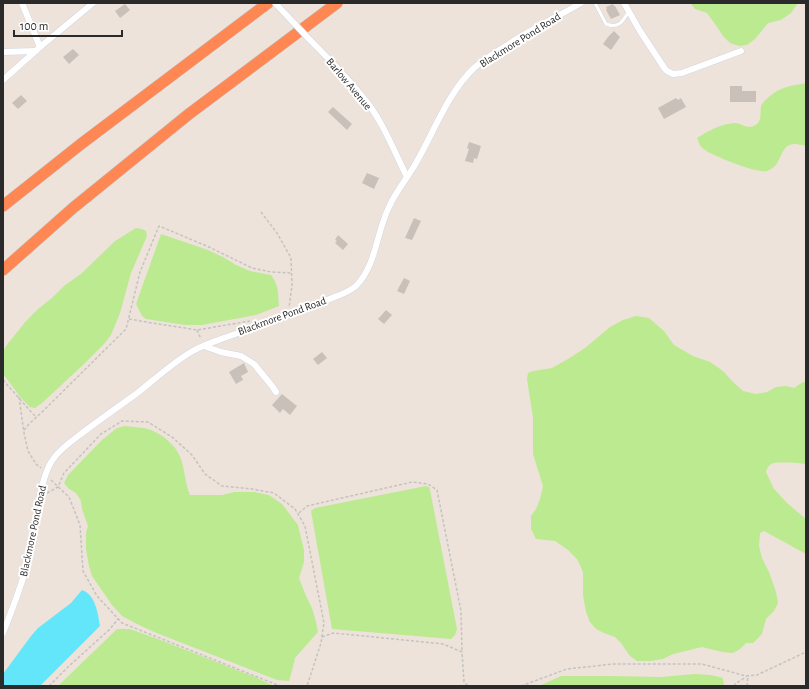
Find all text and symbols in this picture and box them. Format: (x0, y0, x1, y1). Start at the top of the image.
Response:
street label: Blackmore Pond Road (478, 11, 563, 69)
scale bar (14, 12, 122, 38)
text: 100 m (20, 20, 48, 32)
street label: Barlow Avenue (324, 56, 374, 112)
street label: Blackmore Pond Road (236, 295, 328, 337)
street label: Blackmore Pond Road (18, 484, 48, 578)

